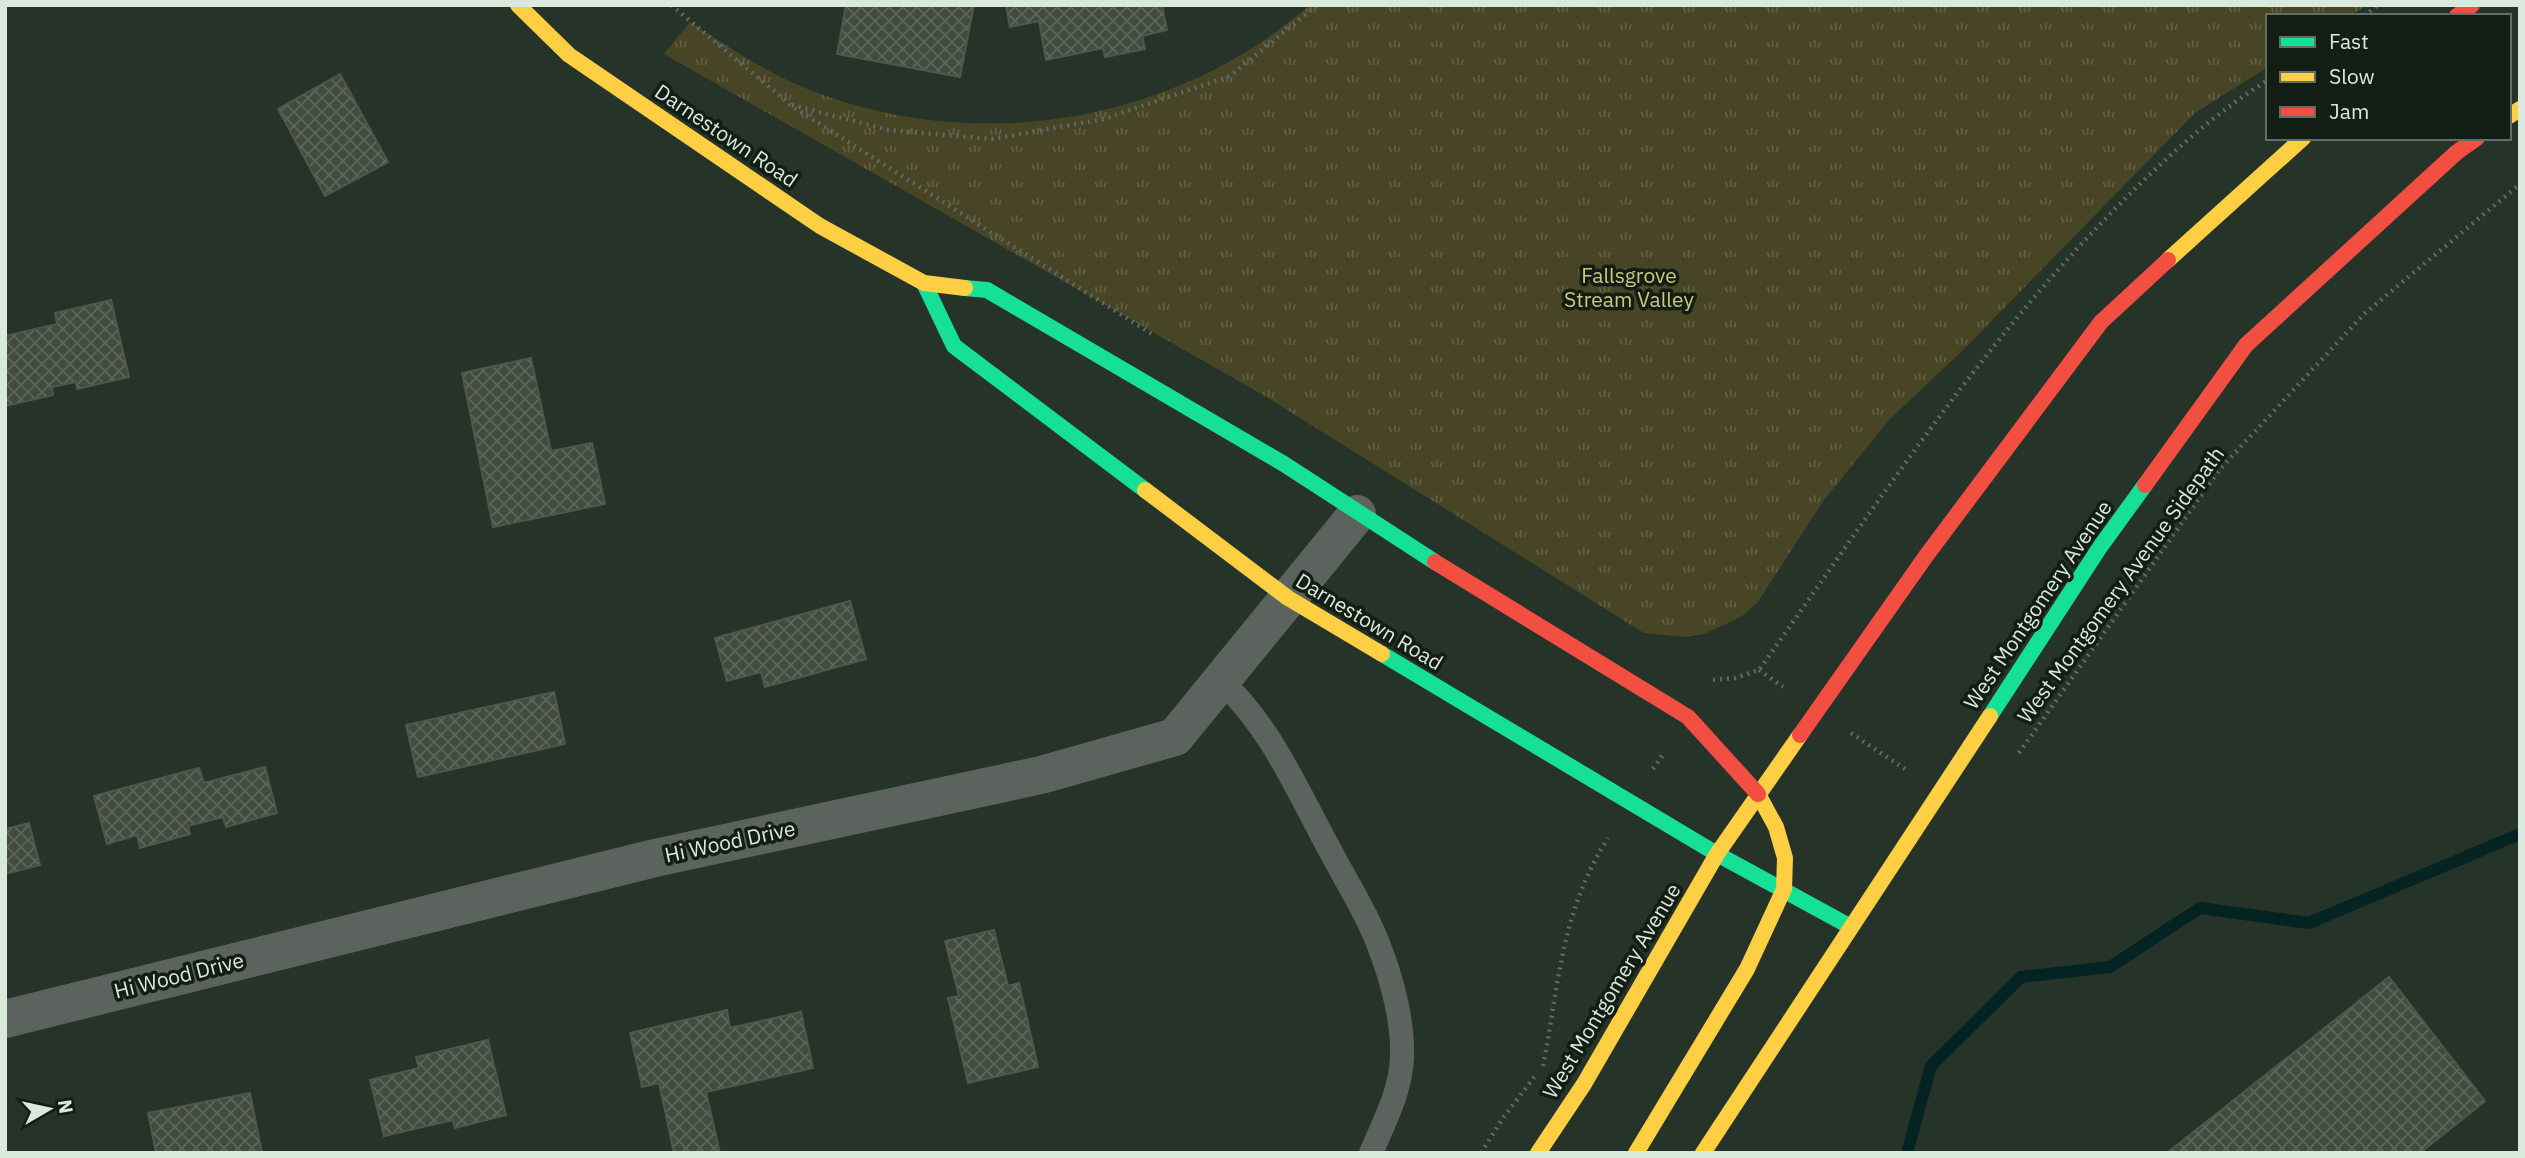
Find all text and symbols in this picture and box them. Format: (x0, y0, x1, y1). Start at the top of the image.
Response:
legend (2266, 14, 2511, 140)
text: Fast (2329, 27, 2369, 55)
text: Slow (2329, 62, 2375, 90)
street label: Darnestown Road (650, 77, 804, 193)
text: Jam (2329, 97, 2369, 125)
park label: Fallsgrove Stream Valley (1564, 261, 1694, 313)
street label: West Montgomery Avenue Sidepath (2012, 442, 2230, 728)
street label: West Montgomery Avenue (1959, 496, 2117, 714)
street label: Darnestown Road (1291, 566, 1448, 676)
street label: Hi Wood Drive (662, 814, 798, 869)
street label: West Montgomery Avenue (1536, 878, 1687, 1103)
street label: Hi Wood Drive (111, 945, 247, 1005)
north arrow (14, 1074, 84, 1144)
text: N (53, 1098, 79, 1115)

